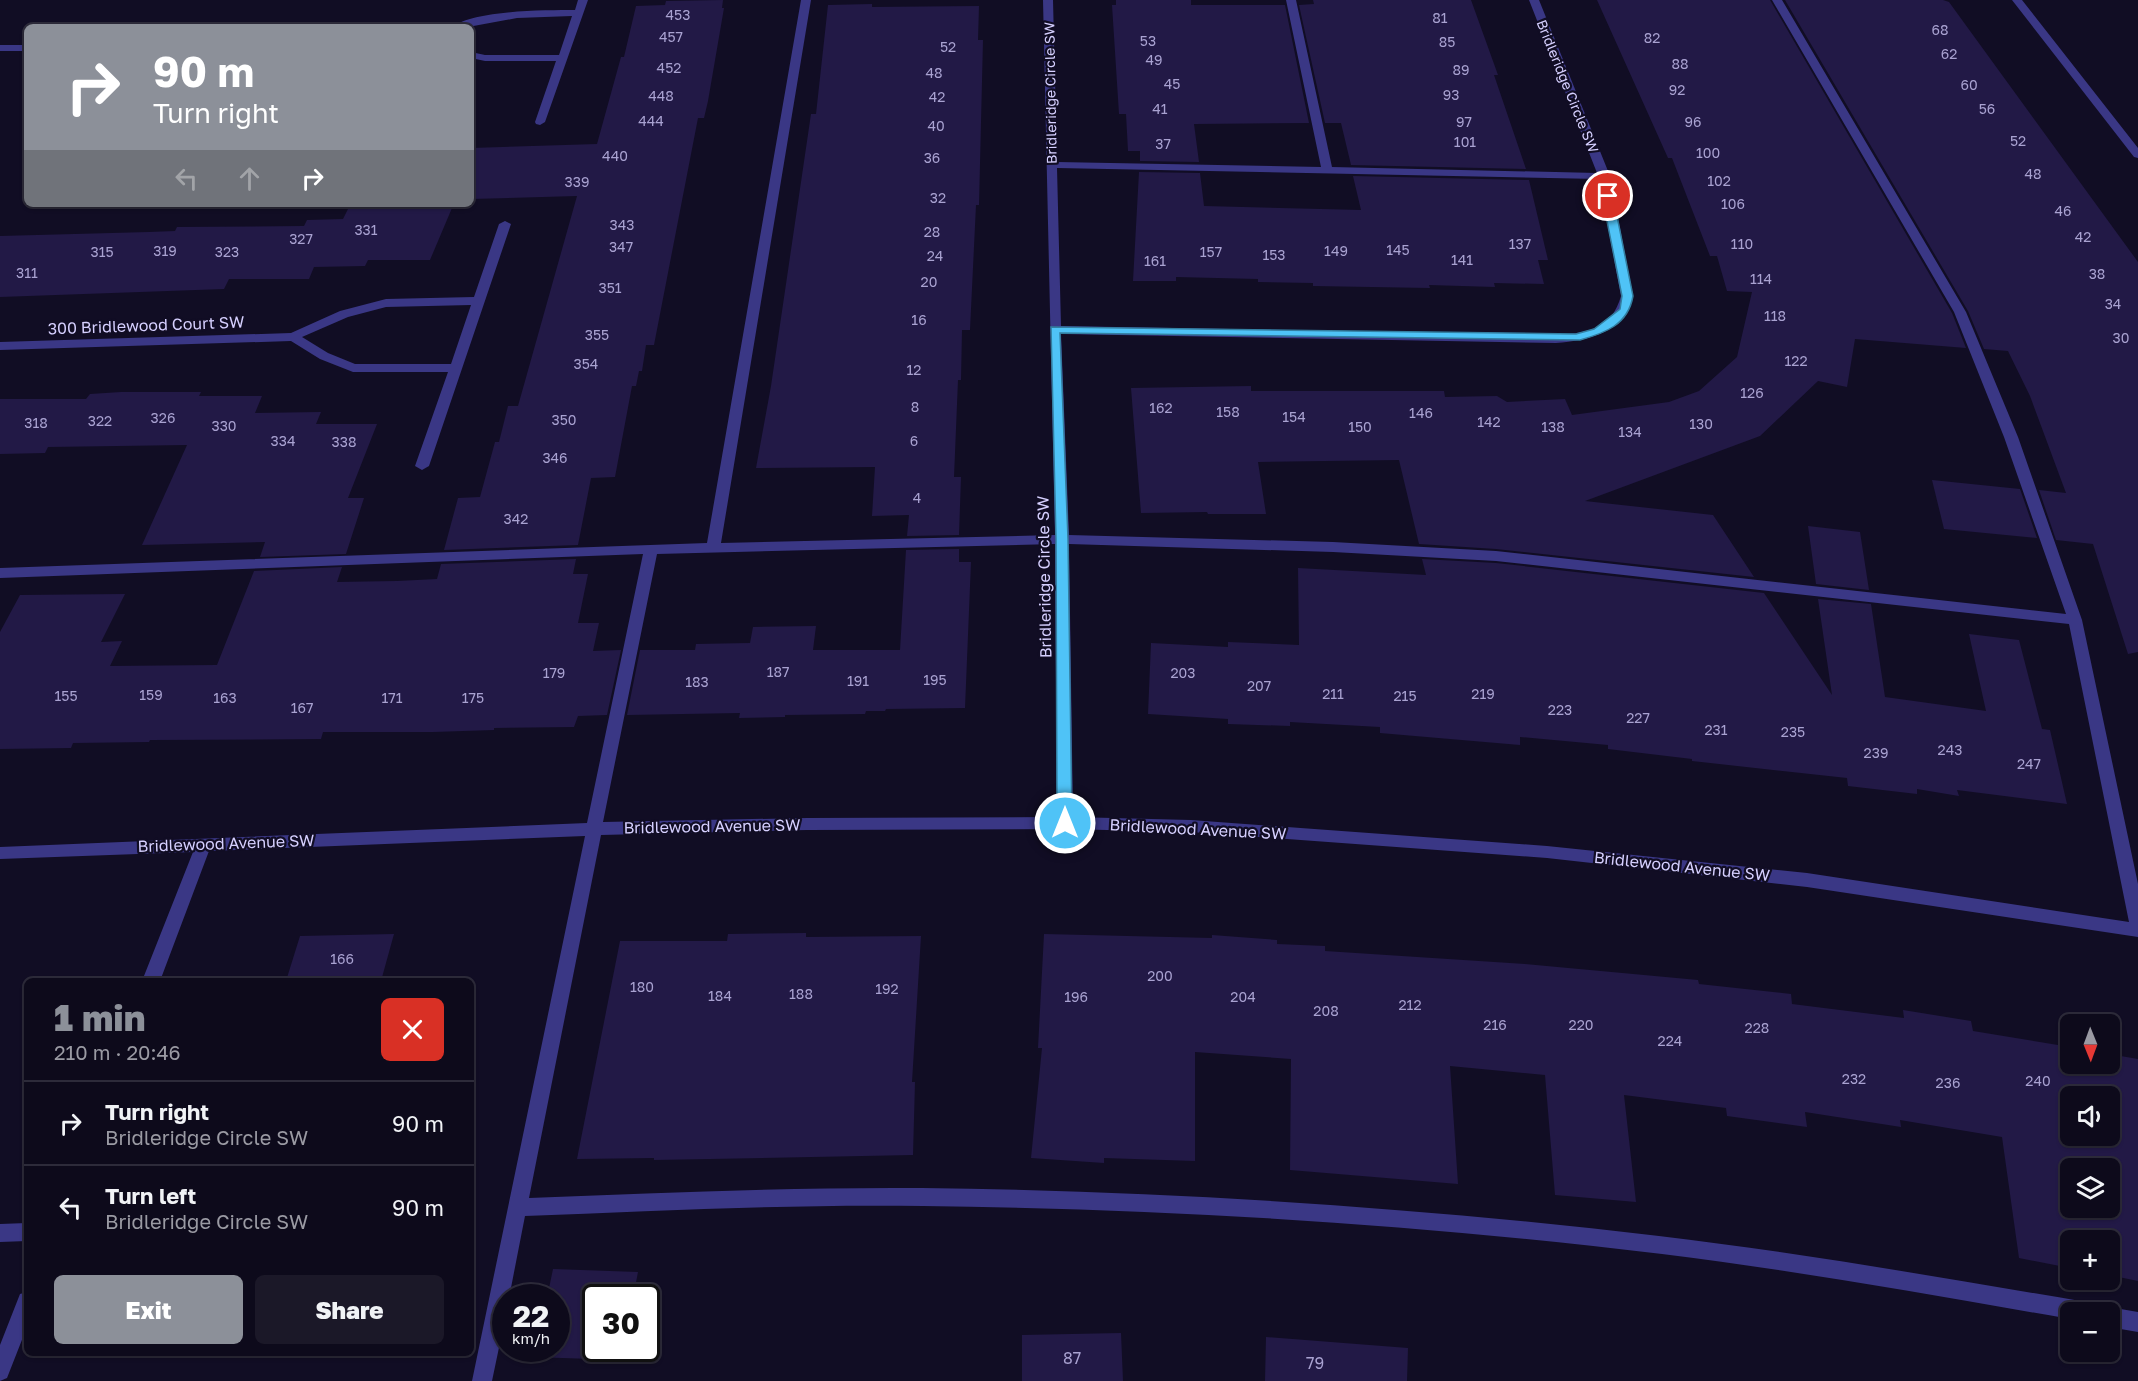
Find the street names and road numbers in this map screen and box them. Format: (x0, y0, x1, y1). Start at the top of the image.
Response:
street label: Bridleridge Circle SW (1533, 17, 1603, 156)
street label: Bridleridge Circle SW (1040, 21, 1060, 164)
street label: 300 Bridlewood Court SW (47, 312, 245, 338)
street label: Bridleridge Circle SW (1033, 496, 1055, 658)
street label: Bridlewood Avenue SW (623, 814, 801, 838)
street label: Bridlewood Avenue SW (1109, 814, 1287, 844)
street label: Bridlewood Avenue SW (137, 830, 315, 856)
street label: Bridlewood Avenue SW (1593, 847, 1771, 885)

